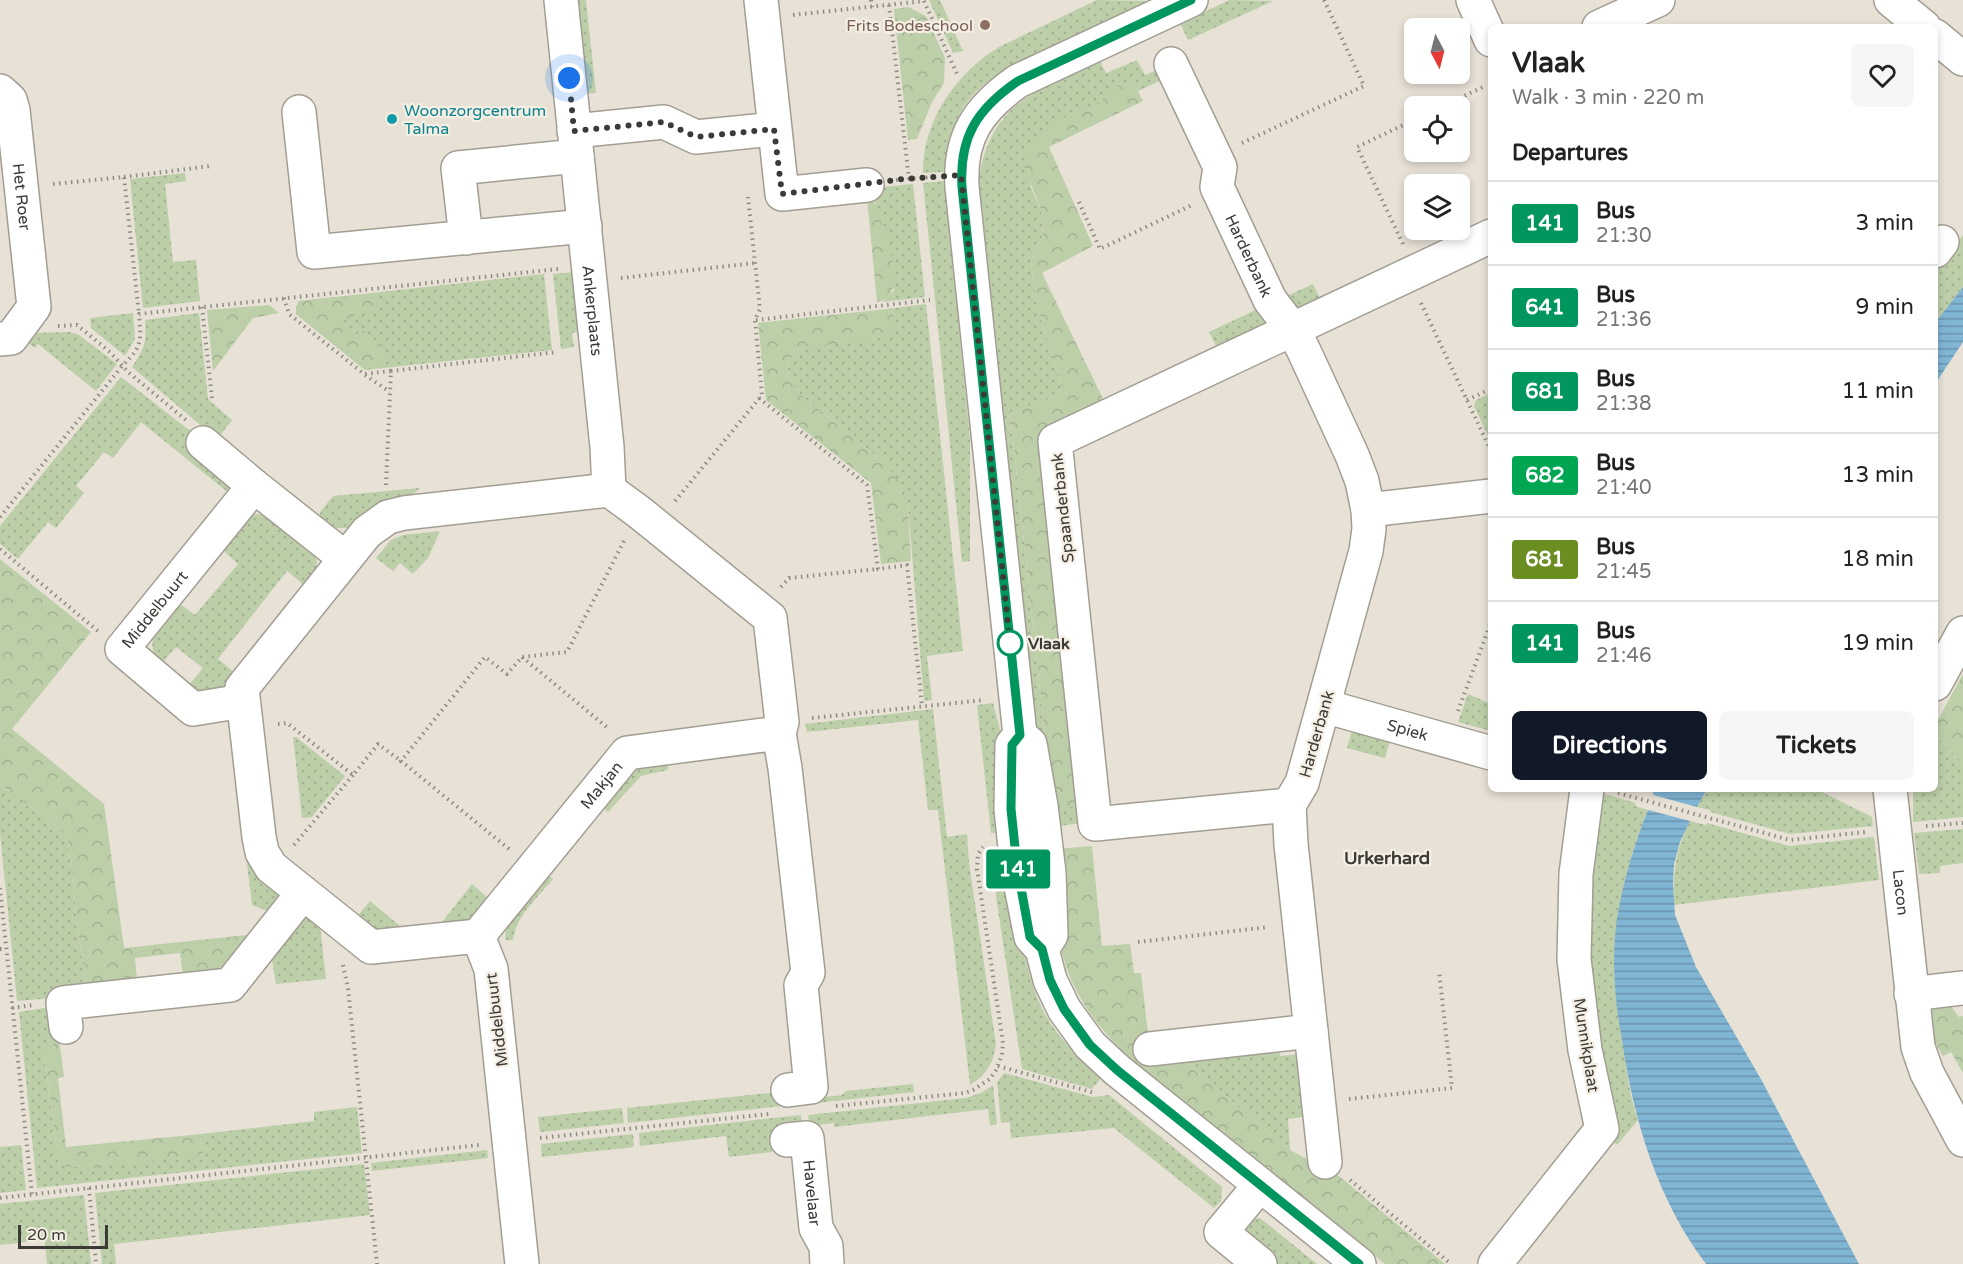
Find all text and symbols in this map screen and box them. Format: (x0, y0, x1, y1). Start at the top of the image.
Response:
place label: Frits Bodeschool (846, 16, 973, 36)
marker: Frits Bodeschool (978, 18, 992, 32)
north arrow (1404, 18, 1470, 84)
map controls (1404, 18, 1470, 240)
button: heart (1851, 44, 1914, 107)
text: Vlaak (1512, 46, 1585, 80)
your location (554, 63, 584, 93)
text: Walk · 3 min · 220 m (1512, 86, 1704, 110)
button: locate (1404, 96, 1470, 162)
place label: Woonzorgcentrum Talma (404, 101, 546, 139)
marker: Woonzorgcentrum Talma (385, 112, 399, 126)
text: Departures (1512, 140, 1628, 166)
street label: Het Roer (8, 162, 35, 232)
button: layers (1404, 174, 1470, 240)
text: Bus (1596, 198, 1635, 224)
text: 3 min (1855, 210, 1914, 236)
street label: Harderbank (1220, 211, 1276, 301)
text: 141 (1525, 211, 1565, 236)
text: 21:30 (1596, 224, 1651, 248)
street label: Ankerplaats (577, 264, 607, 357)
text: Bus (1596, 282, 1635, 308)
text: 9 min (1855, 294, 1914, 320)
text: 641 (1525, 295, 1565, 320)
text: 21:36 (1596, 308, 1651, 332)
text: Bus (1596, 366, 1635, 392)
text: 11 min (1842, 378, 1914, 404)
text: 681 (1525, 379, 1565, 404)
text: 21:38 (1596, 392, 1651, 416)
text: Bus (1596, 450, 1635, 476)
street label: Spaanderbank (1047, 452, 1079, 564)
text: 13 min (1842, 462, 1914, 488)
text: 682 (1525, 463, 1565, 488)
text: 21:40 (1596, 476, 1651, 500)
text: Bus (1596, 534, 1635, 560)
text: 18 min (1842, 546, 1914, 572)
text: 681 (1525, 547, 1565, 572)
text: 21:45 (1596, 560, 1651, 584)
street label: Middelbuurt (118, 567, 193, 653)
text: Bus (1596, 618, 1635, 644)
marker: Vlaak (997, 630, 1023, 656)
text: 19 min (1842, 630, 1914, 656)
text: 141 (1525, 631, 1565, 656)
place label: Vlaak (1028, 634, 1070, 654)
text: 21:46 (1596, 644, 1651, 668)
street label: Harderbank (1295, 688, 1339, 780)
button: Directions (1512, 711, 1707, 780)
button: Tickets (1719, 711, 1914, 780)
street label: Spiek (1385, 715, 1430, 746)
street label: Makjan (576, 757, 627, 813)
district label: Urkerhard (1344, 847, 1430, 869)
line badge: 141 (984, 850, 1052, 888)
text: 141 (998, 857, 1038, 882)
street label: Lacon (1888, 868, 1913, 917)
street label: Middelbuurt (481, 972, 513, 1068)
street label: Munnikplaat (1569, 997, 1603, 1094)
street label: Havelaar (798, 1159, 825, 1228)
scale bar (18, 1222, 108, 1250)
text: 20 m (27, 1225, 66, 1245)

